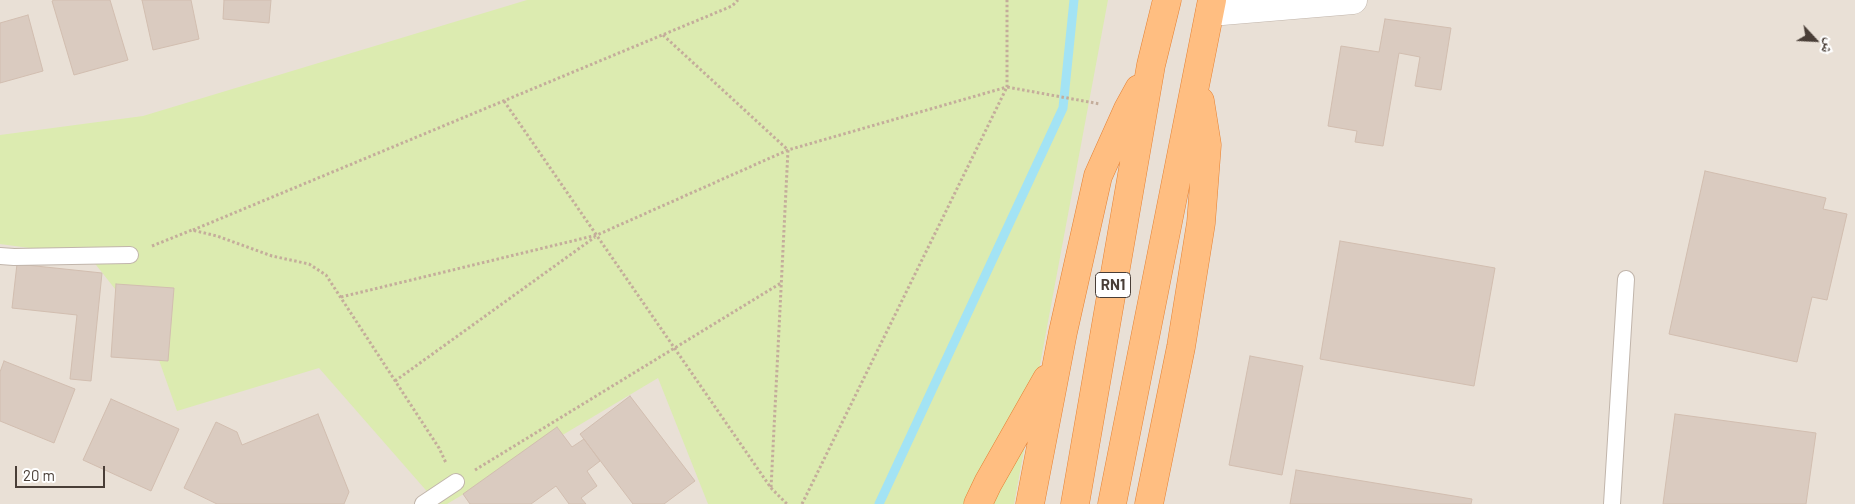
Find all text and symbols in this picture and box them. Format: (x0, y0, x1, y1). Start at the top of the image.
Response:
north arrow (1790, 15, 1840, 65)
text: ش (1818, 36, 1840, 57)
road number: RN1 (1096, 272, 1130, 298)
scale bar (18, 456, 108, 488)
text: 20 m (23, 466, 55, 484)

